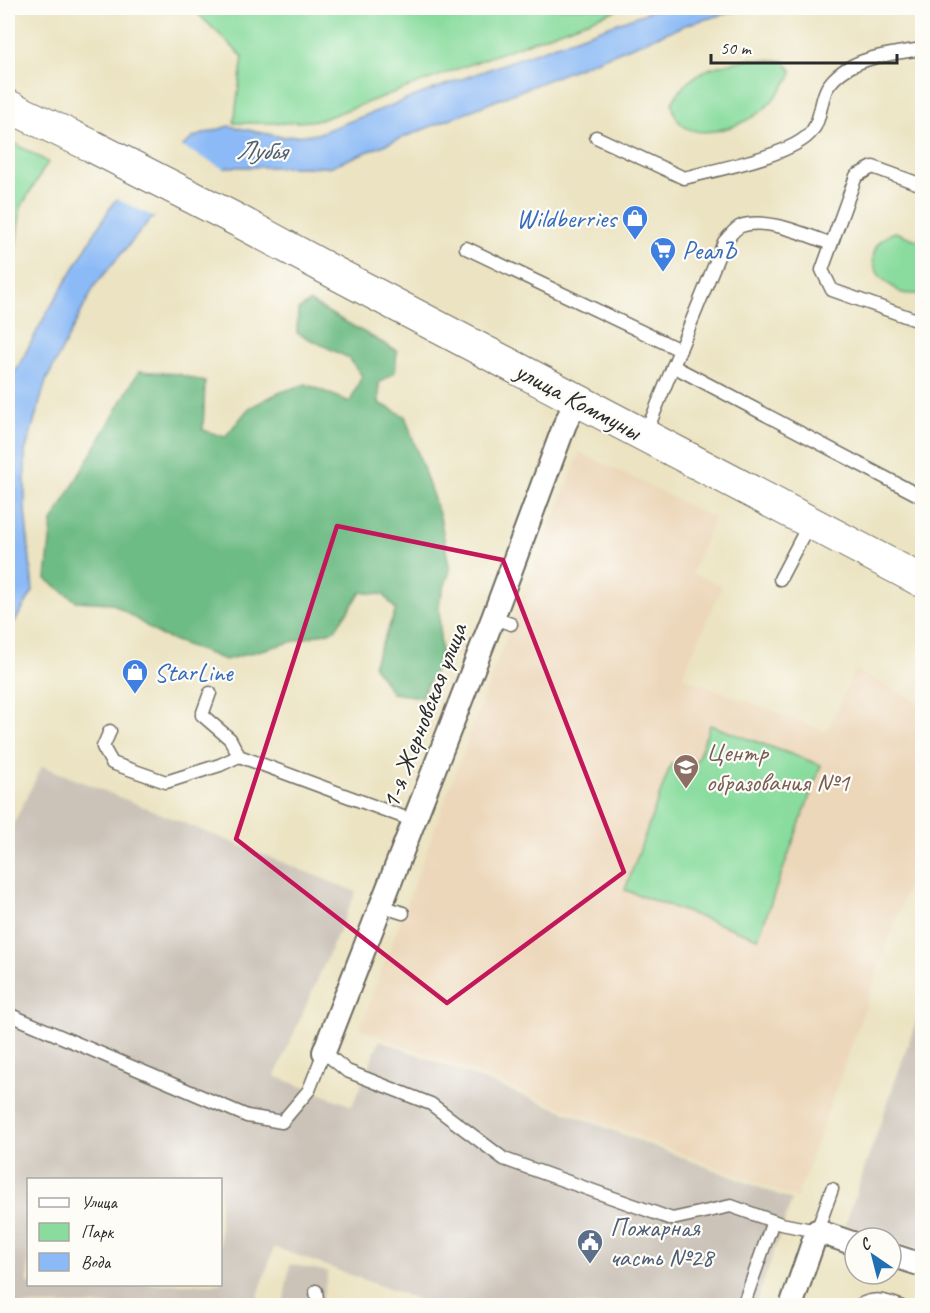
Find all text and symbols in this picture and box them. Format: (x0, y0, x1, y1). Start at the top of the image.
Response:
scale bar (711, 27, 897, 65)
text: 50 m (720, 37, 753, 59)
water label: Лубья (236, 132, 291, 168)
place label: Wildberries (516, 202, 618, 235)
shop icon: Wildberries (620, 203, 650, 241)
place label: РеалЪ (682, 234, 738, 267)
supermarket icon: РеалЪ (648, 235, 678, 273)
street label: улица Коммуны (508, 353, 648, 449)
street label: 1-я Жерновская улица (374, 617, 475, 813)
place label: StarLine (154, 656, 234, 689)
shop icon: StarLine (120, 657, 150, 695)
place label: Центр образования №1 (706, 736, 851, 799)
school or university icon: Центр образования №1 (671, 752, 701, 790)
legend (27, 1178, 222, 1286)
text: Улица (81, 1191, 118, 1213)
place label: Пожарная часть №28 (610, 1211, 716, 1274)
text: Парк (81, 1221, 115, 1243)
north arrow (843, 1226, 903, 1286)
public building icon: Пожарная часть №28 (575, 1227, 605, 1265)
text: С (856, 1233, 876, 1255)
text: Вода (81, 1251, 112, 1273)

